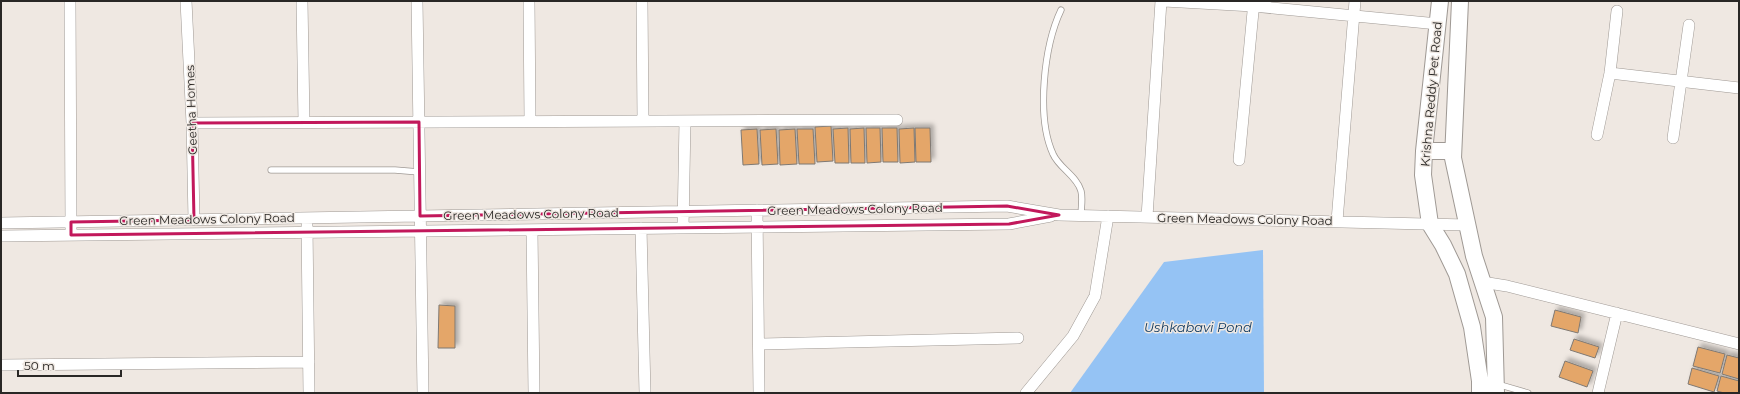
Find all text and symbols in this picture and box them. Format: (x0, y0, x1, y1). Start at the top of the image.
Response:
street label: Krishna Reddy Pet Road (1417, 21, 1445, 167)
street label: Geetha Homes (182, 65, 200, 155)
street label: Green Meadows Colony Road (767, 200, 943, 218)
street label: Green Meadows Colony Road (443, 205, 619, 223)
street label: Green Meadows Colony Road (119, 210, 295, 228)
street label: Green Meadows Colony Road (1157, 210, 1333, 228)
water label: Ushkabavi Pond (1144, 319, 1252, 335)
scale bar (18, 352, 121, 378)
text: 50 m (24, 358, 55, 373)

